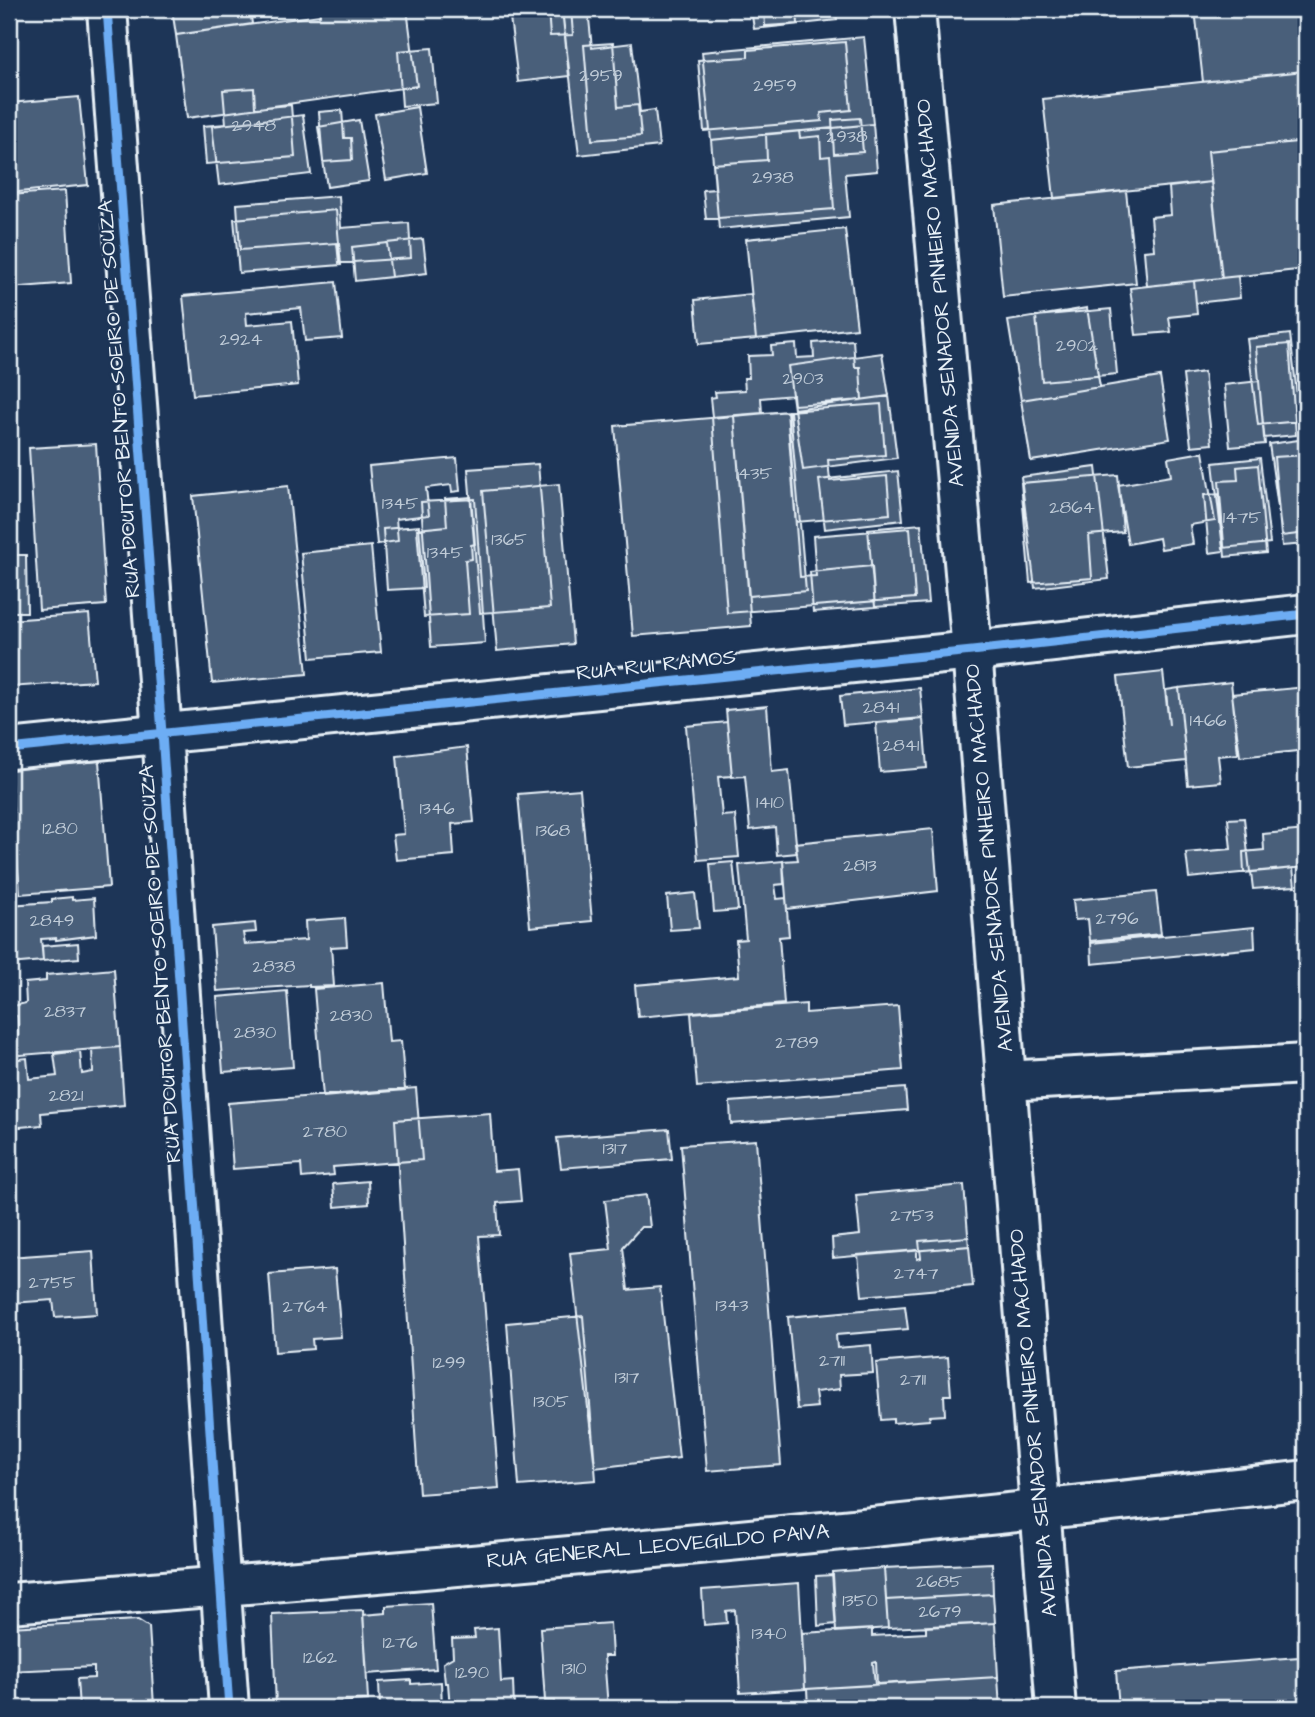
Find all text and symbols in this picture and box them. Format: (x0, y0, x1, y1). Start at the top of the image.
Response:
house number: 2959 (579, 63, 623, 88)
house number: 2959 (753, 73, 797, 98)
street label: AVENIDA SENADOR PINHEIRO MACHADO (909, 98, 971, 488)
house number: 2948 (232, 113, 277, 138)
house number: 2938 (826, 124, 868, 149)
house number: 2938 (752, 165, 794, 190)
street label: RUA DOUTOR BENTO SOEIRO DE SOUZA (91, 198, 147, 599)
house number: 2924 (219, 327, 263, 352)
house number: 2902 (1056, 333, 1099, 358)
house number: 2903 (782, 366, 824, 391)
house number: 1435 (736, 461, 772, 486)
house number: 1345 (382, 491, 418, 516)
house number: 2864 (1049, 495, 1095, 520)
house number: 1475 (1223, 505, 1261, 530)
house number: 1365 (491, 527, 527, 552)
house number: 1345 (427, 540, 463, 565)
street label: RUA RUI RAMOS (575, 642, 737, 688)
street label: AVENIDA SENADOR PINHEIRO MACHADO (958, 663, 1020, 1053)
house number: 2841 (863, 695, 899, 720)
house number: 1466 (1189, 708, 1227, 733)
house number: 2841 (883, 733, 919, 758)
street label: RUA DOUTOR BENTO SOEIRO DE SOUZA (132, 763, 188, 1164)
house number: 1410 (756, 790, 784, 815)
house number: 1346 (420, 796, 455, 821)
house number: 1280 (42, 816, 78, 841)
house number: 1368 (536, 818, 571, 843)
house number: 2813 (843, 853, 877, 878)
house number: 2796 (1096, 906, 1138, 931)
house number: 2849 (30, 908, 74, 933)
house number: 2838 (253, 954, 296, 979)
house number: 2837 (44, 999, 86, 1024)
house number: 2830 (330, 1003, 372, 1028)
house number: 2830 (234, 1020, 276, 1045)
house number: 2789 (775, 1030, 819, 1055)
house number: 2821 (49, 1083, 83, 1108)
house number: 2780 (303, 1119, 347, 1144)
house number: 1317 (603, 1136, 627, 1161)
house number: 2753 (890, 1203, 934, 1228)
street label: AVENIDA SENADOR PINHEIRO MACHADO (1002, 1228, 1064, 1618)
house number: 2747 (894, 1261, 938, 1286)
house number: 2755 (29, 1270, 76, 1295)
house number: 1343 (716, 1293, 748, 1318)
house number: 2764 (283, 1294, 327, 1319)
house number: 2711 (819, 1348, 845, 1373)
house number: 1299 (432, 1350, 466, 1375)
house number: 1317 (615, 1365, 639, 1390)
house number: 2711 (900, 1367, 926, 1392)
house number: 1305 (533, 1389, 569, 1414)
street label: RUA GENERAL LEOVEGILDO PAIVA (485, 1517, 831, 1575)
house number: 2685 (916, 1569, 962, 1594)
house number: 1350 (842, 1588, 878, 1613)
house number: 2679 (919, 1599, 961, 1624)
house number: 1340 (751, 1621, 787, 1646)
house number: 1276 (383, 1630, 417, 1655)
house number: 1262 (303, 1645, 338, 1670)
house number: 1310 (561, 1656, 587, 1681)
house number: 1290 (455, 1660, 489, 1685)

